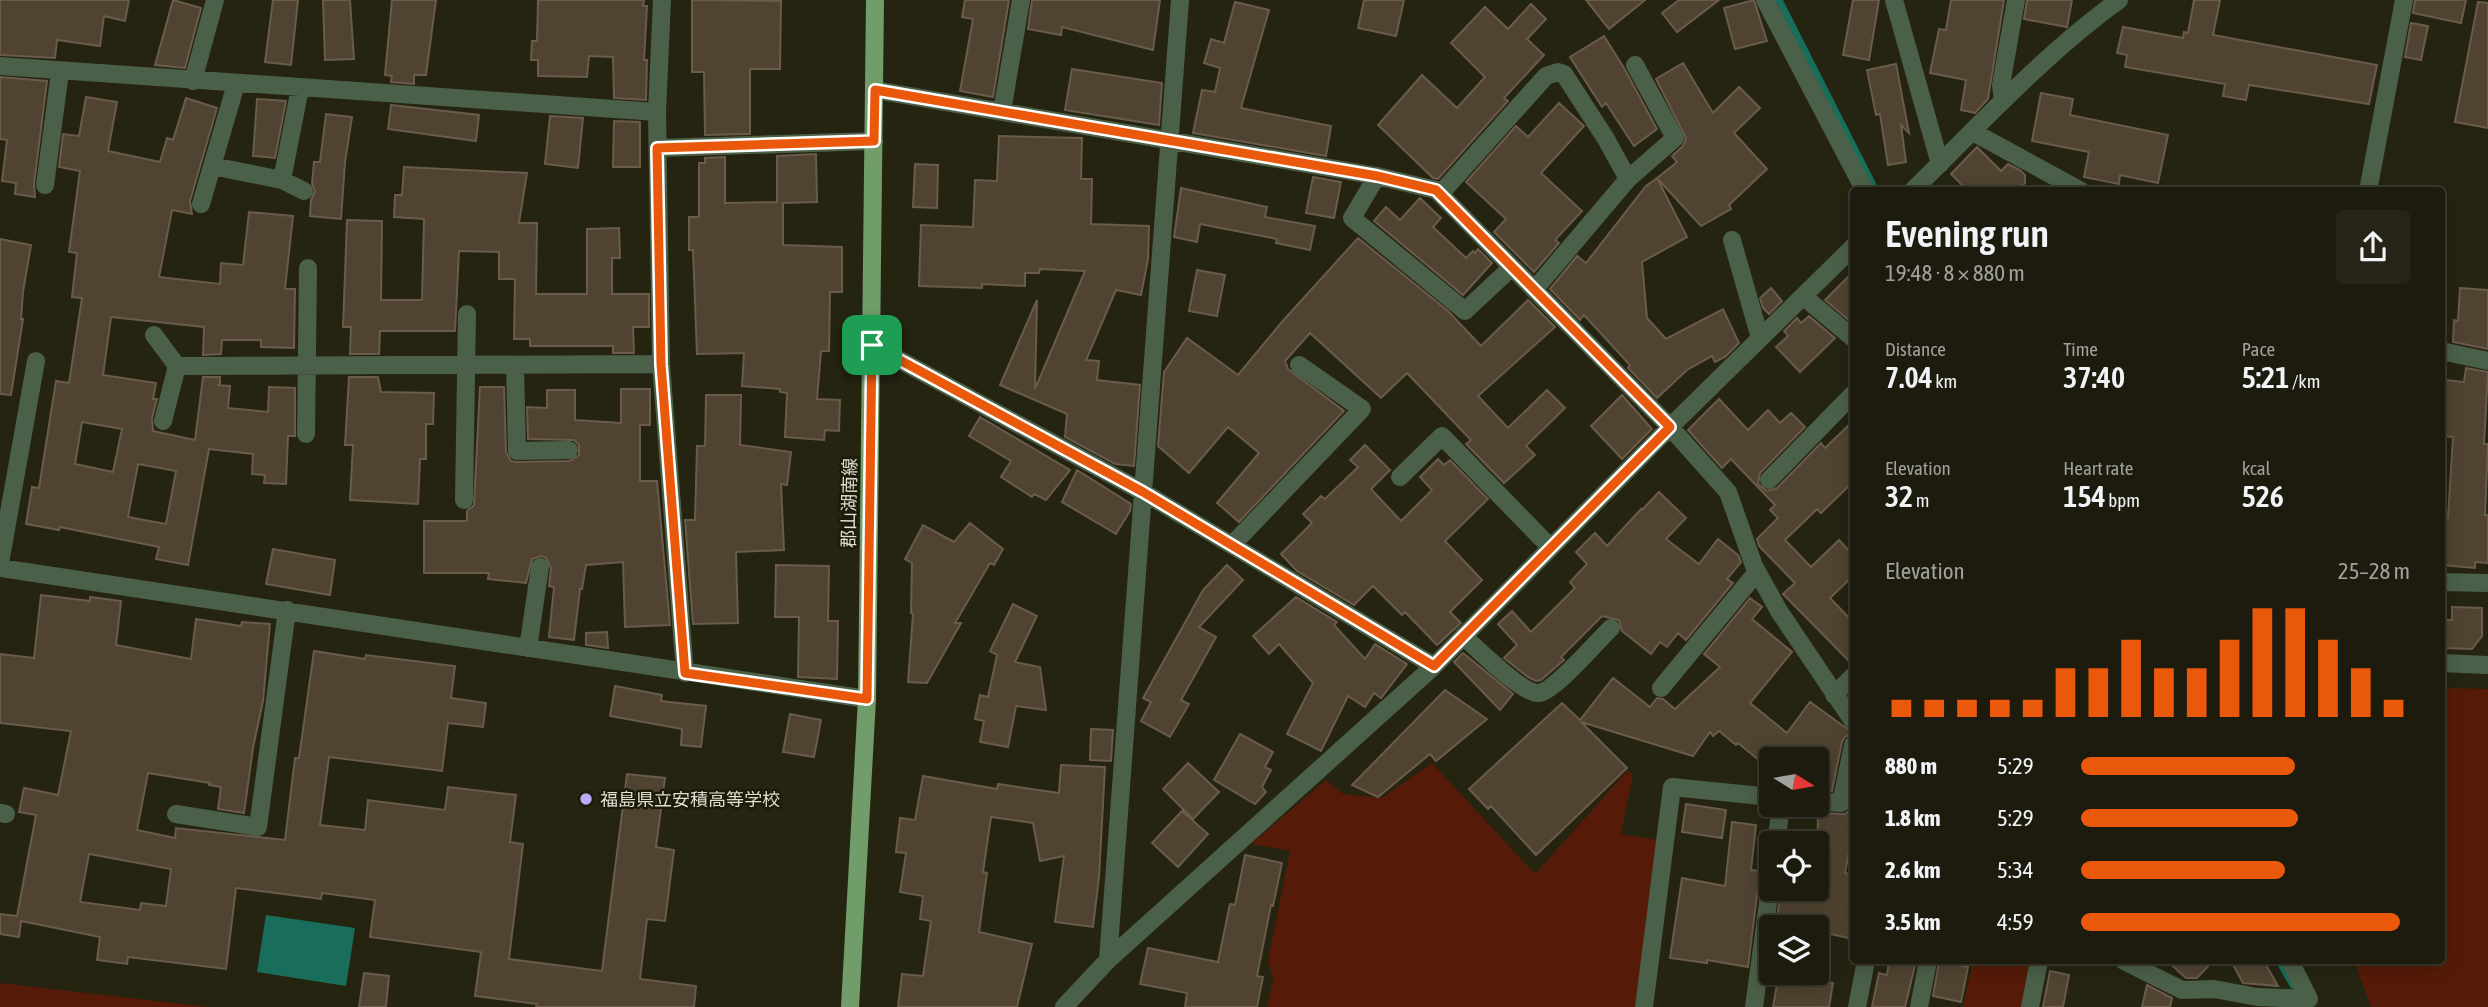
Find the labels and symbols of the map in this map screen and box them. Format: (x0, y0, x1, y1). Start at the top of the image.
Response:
pin (842, 315, 902, 375)
street label: 郡山湖南線 (838, 458, 860, 548)
north arrow (1759, 747, 1829, 817)
place label: 福島県立安積高等学校 (600, 789, 780, 810)
marker: 福島県立安積高等学校 (578, 791, 594, 807)

